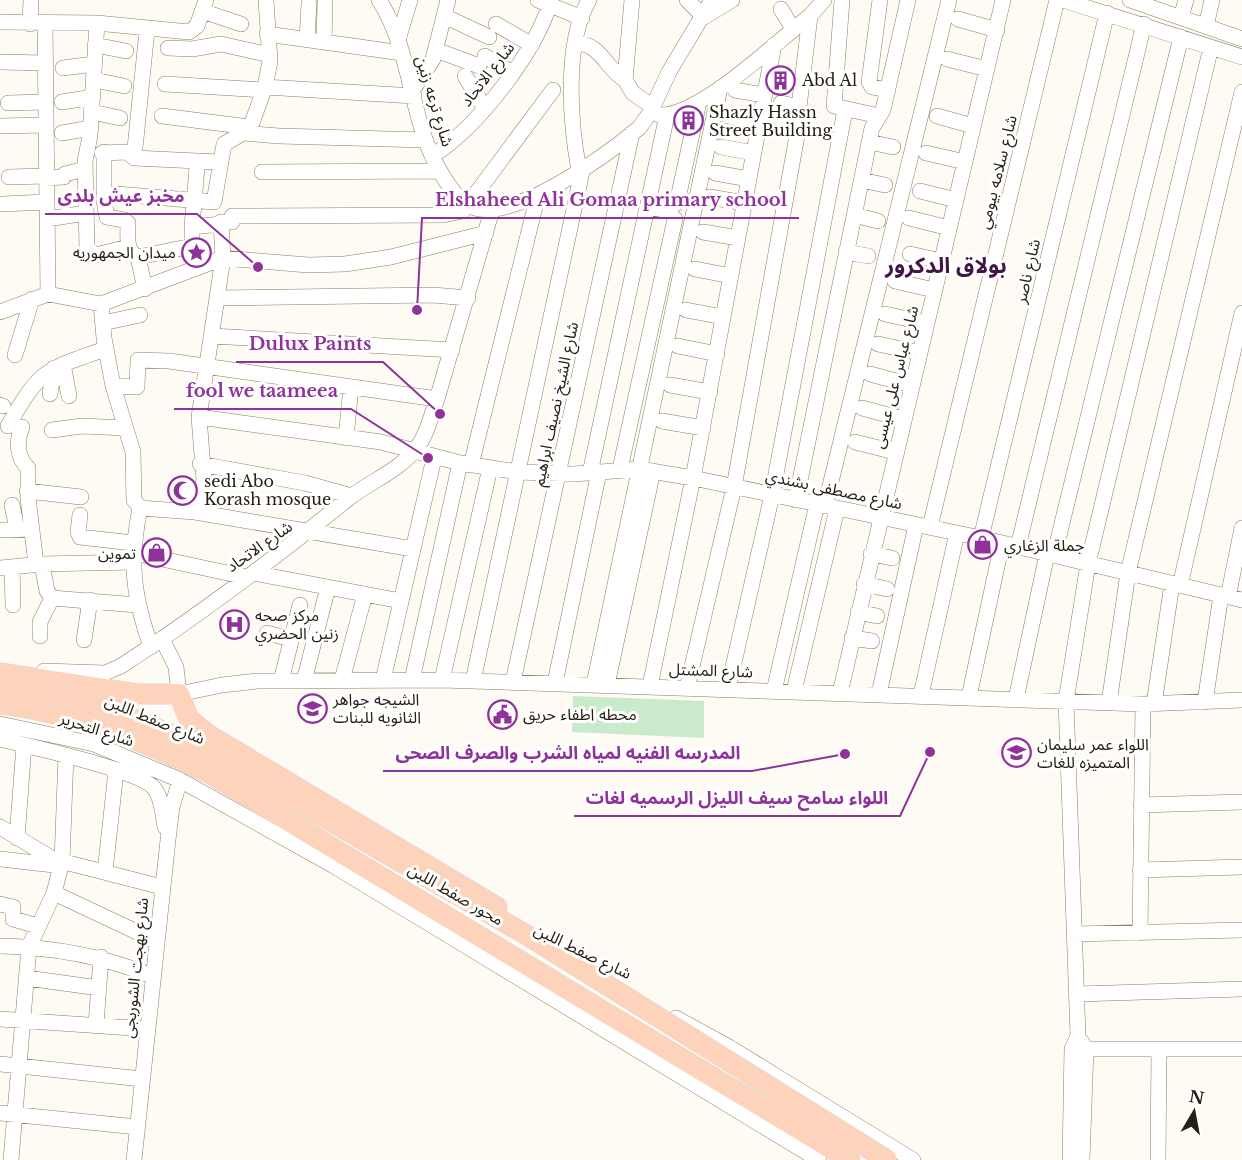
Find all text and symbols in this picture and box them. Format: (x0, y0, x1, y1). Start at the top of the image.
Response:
street label: شارع الاتحاد (456, 38, 521, 112)
street label: شارع ترعه زنين (409, 53, 458, 150)
building icon: Abd Al (765, 64, 797, 96)
place label: Abd Al (801, 70, 857, 90)
place label: Shazly Hassn Street Building (709, 102, 833, 140)
building icon: Shazly Hassn Street Building (672, 105, 704, 137)
street label: شارع سلامه بيومي (973, 113, 1024, 232)
callout: مخبز عيش بلدى (45, 178, 197, 214)
callout: Elshaheed Ali Gomaa primary school (422, 182, 799, 218)
text: مخبز عيش بلدى (57, 185, 185, 207)
text: Elshaheed Ali Gomaa primary school (435, 189, 788, 211)
place icon: ميدان الجمهوريه (181, 236, 213, 268)
street label: شارع ناصر (1010, 237, 1047, 307)
place label: ميدان الجمهوريه (73, 242, 176, 262)
district label: بولاق الدكرور (884, 252, 1007, 279)
street label: شارع عباس على عيسى (868, 303, 925, 451)
street label: شارع الشيخ نصيف ابراهيم (528, 320, 585, 489)
callout: Dulux Paints (236, 326, 383, 362)
text: Dulux Paints (249, 333, 371, 355)
callout: fool we taameea (174, 373, 351, 409)
text: fool we taameea (186, 380, 339, 402)
street label: شارع مصطفى بشندي (763, 465, 904, 516)
place label: sedi Abo Korash mosque (204, 471, 331, 509)
mosque icon: sedi Abo Korash mosque (167, 474, 199, 506)
street label: شارع الاتحاد (222, 516, 298, 578)
shop icon: جملة الزغاري (967, 529, 999, 561)
place label: جملة الزغاري (1004, 535, 1084, 558)
shop icon: تموين (141, 537, 173, 569)
place label: تموين (98, 543, 136, 563)
place label: مركز صحه زنين الحضري (255, 605, 339, 646)
hospital icon: مركز صحه زنين الحضري (218, 608, 250, 640)
street label: شارع المشتل (668, 659, 753, 684)
place label: الشيجه جواهر الثانويه للبنات (332, 689, 421, 727)
street label: شارع صفط اللبن (101, 690, 208, 751)
school or university icon: الشيجه جواهر الثانويه للبنات (296, 692, 328, 724)
public building icon: محطه اطفاء حريق (486, 698, 518, 730)
place label: محطه اطفاء حريق (523, 704, 637, 725)
street label: شارع التحرير (55, 707, 137, 753)
place label: اللواء عمر سليمان المتميزه للغات (1037, 734, 1149, 772)
callout: المدرسه الفنيه لمياه الشرب والصرف الصحى (383, 735, 752, 771)
school or university icon: اللواء عمر سليمان المتميزه للغات (1000, 737, 1032, 769)
text: المدرسه الفنيه لمياه الشرب والصرف الصحى (396, 742, 740, 764)
callout: اللواء سامح سيف الليزل الرسميه لغات (574, 780, 900, 816)
text: اللواء سامح سيف الليزل الرسميه لغات (586, 787, 888, 811)
street label: محور صفط اللبن (405, 859, 507, 929)
street label: شارع بهجت الشوربجى (118, 897, 155, 1040)
street label: شارع صفط اللبن (530, 919, 635, 986)
north arrow (1164, 1082, 1224, 1142)
text: N (1187, 1086, 1206, 1108)

